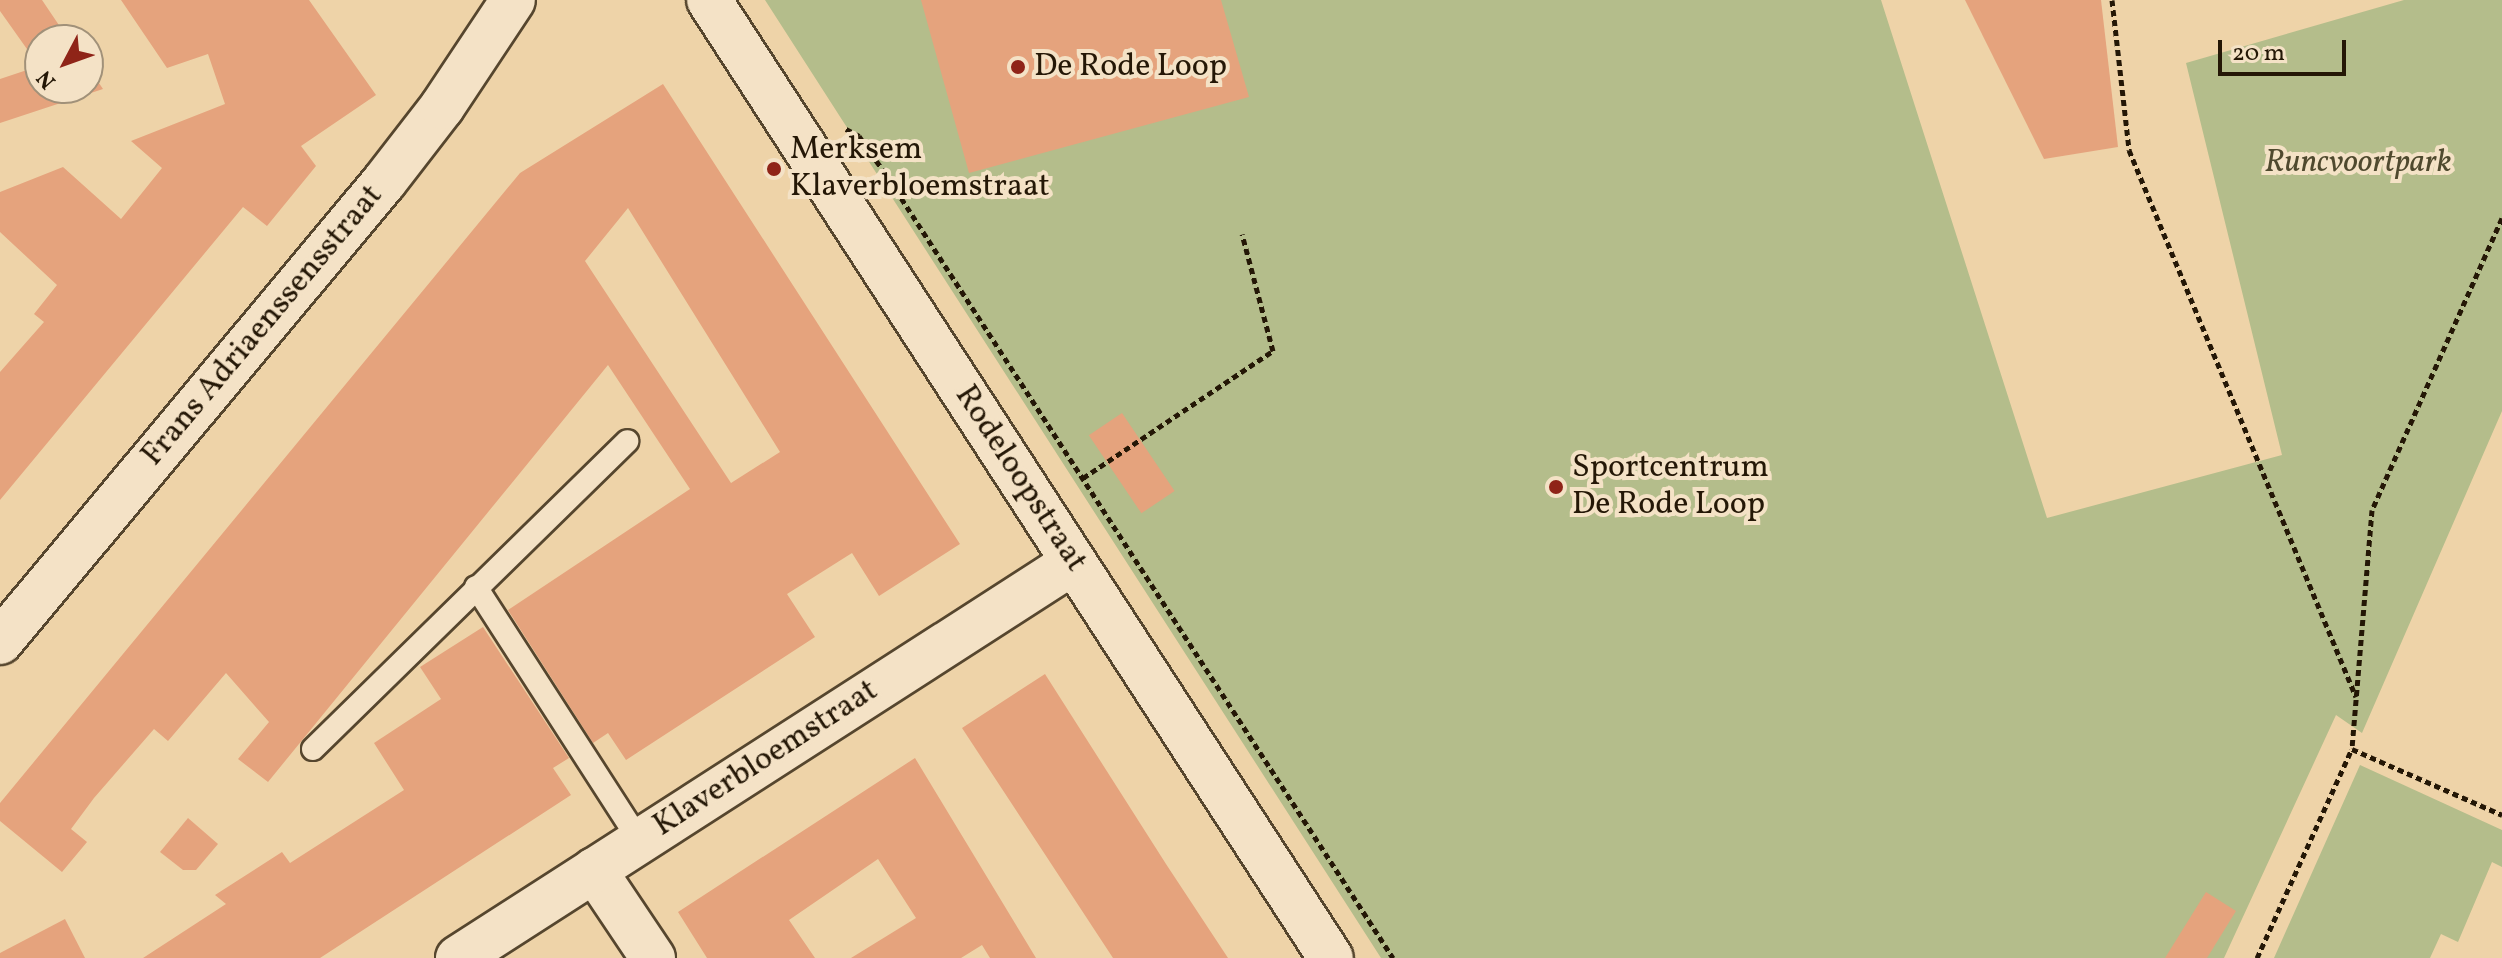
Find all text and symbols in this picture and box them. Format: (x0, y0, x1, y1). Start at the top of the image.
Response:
north arrow (24, 24, 104, 104)
scale bar (2222, 24, 2350, 74)
text: 20 m (2232, 37, 2285, 71)
place label: De Rode Loop (1034, 48, 1227, 86)
marker: De Rode Loop (1009, 58, 1027, 76)
text: N (30, 63, 64, 95)
place label: Merksem Klaverbloemstraat (790, 132, 1050, 207)
park label: Runcvoortpark (2264, 144, 2452, 182)
marker: Merksem Klaverbloemstraat (765, 160, 783, 178)
street label: Frans Adriaenssensstraat (134, 178, 392, 474)
street label: Rodeloopstraat (946, 379, 1094, 579)
place label: Sportcentrum De Rode Loop (1572, 450, 1769, 525)
marker: Sportcentrum De Rode Loop (1547, 478, 1565, 496)
street label: Klaverbloemstraat (647, 672, 885, 846)

